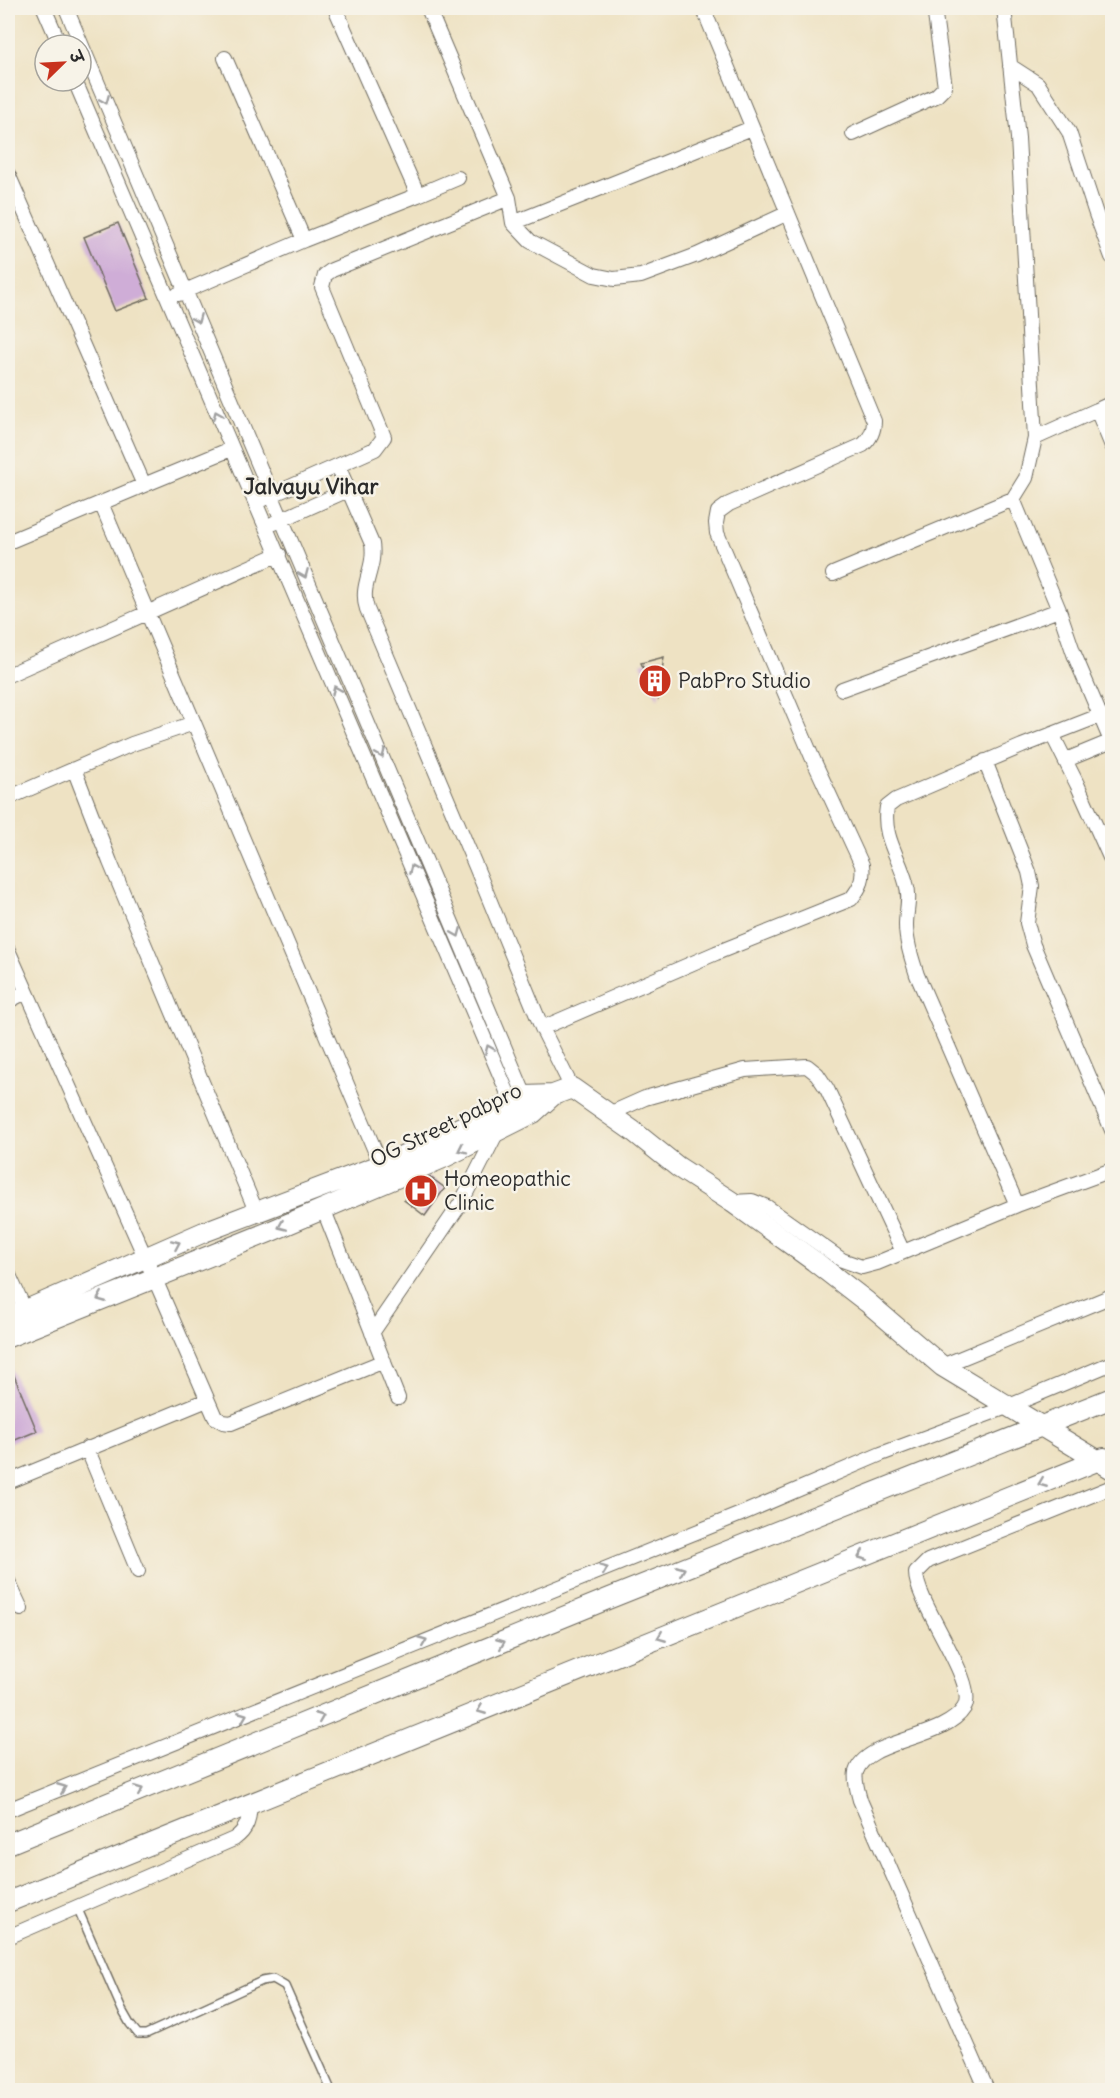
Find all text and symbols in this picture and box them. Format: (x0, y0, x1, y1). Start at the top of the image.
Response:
north arrow (33, 33, 93, 93)
text: उ (65, 46, 89, 67)
one-way arrow (98, 94, 110, 105)
one-way arrow (190, 312, 202, 323)
one-way arrow (212, 410, 224, 421)
district label: Jalvayu Vihar (243, 472, 380, 500)
one-way arrow (297, 568, 309, 579)
building icon: PabPro Studio (637, 663, 673, 699)
place label: PabPro Studio (678, 667, 811, 694)
one-way arrow (332, 685, 344, 696)
one-way arrow (374, 747, 386, 758)
one-way arrow (408, 865, 420, 876)
one-way arrow (450, 927, 462, 938)
one-way arrow (484, 1044, 496, 1055)
street label: OG Street pabpro (366, 1076, 526, 1173)
one-way arrow (457, 1142, 468, 1154)
place label: Homeopathic Clinic (444, 1165, 571, 1216)
hospital icon: Homeopathic Clinic (403, 1173, 439, 1209)
one-way arrow (278, 1219, 289, 1231)
one-way arrow (170, 1239, 181, 1251)
one-way arrow (96, 1291, 107, 1303)
one-way arrow (1038, 1476, 1049, 1488)
one-way arrow (857, 1549, 868, 1561)
one-way arrow (598, 1564, 609, 1576)
one-way arrow (675, 1565, 686, 1577)
one-way arrow (657, 1630, 668, 1642)
one-way arrow (417, 1636, 428, 1649)
one-way arrow (494, 1638, 505, 1650)
one-way arrow (476, 1703, 487, 1715)
one-way arrow (237, 1711, 248, 1723)
one-way arrow (314, 1712, 325, 1724)
one-way arrow (56, 1783, 67, 1795)
one-way arrow (133, 1785, 144, 1797)

